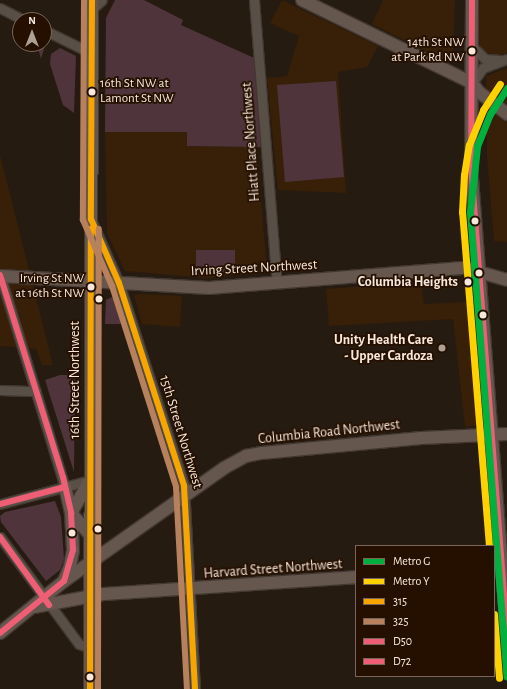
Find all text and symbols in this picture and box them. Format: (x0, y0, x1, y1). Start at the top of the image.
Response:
north arrow (12, 12, 52, 52)
text: N (28, 15, 36, 26)
place label: 14th St NW at Park Rd NW (391, 36, 464, 67)
marker: 14th St NW at Park Rd NW (467, 46, 477, 56)
place label: 16th St NW at Lamont St NW (100, 77, 174, 108)
street label: Hiatt Place Northwest (238, 82, 264, 202)
marker: 16th St NW at Lamont St NW (87, 87, 97, 97)
unlabelled marker (470, 216, 480, 226)
street label: Irving Street Northwest (190, 256, 318, 280)
unlabelled marker (474, 268, 484, 278)
place label: Irving St NW at 16th St NW (15, 272, 84, 303)
place label: Columbia Heights (358, 274, 458, 290)
marker: Columbia Heights (461, 275, 475, 289)
marker: Irving St NW at 16th St NW (86, 282, 96, 292)
unlabelled marker (94, 294, 104, 304)
unlabelled marker (478, 310, 488, 320)
street label: 16th Street Northwest (67, 321, 83, 439)
place label: Unity Health Care - Upper Cardoza (334, 332, 433, 364)
marker: Unity Health Care - Upper Cardoza (436, 342, 448, 354)
street label: 15th Street Northwest (156, 373, 206, 491)
street label: Columbia Road Northwest (257, 416, 401, 448)
unlabelled marker (93, 524, 103, 534)
unlabelled marker (67, 528, 77, 538)
legend (355, 545, 495, 677)
text: Metro G (393, 555, 431, 567)
street label: Harvard Street Northwest (203, 556, 343, 582)
text: Metro Y (393, 575, 430, 587)
text: 315 (393, 595, 407, 607)
text: 325 (393, 615, 408, 627)
text: D50 (393, 635, 412, 647)
text: D72 (393, 655, 411, 667)
unlabelled marker (85, 672, 95, 682)

